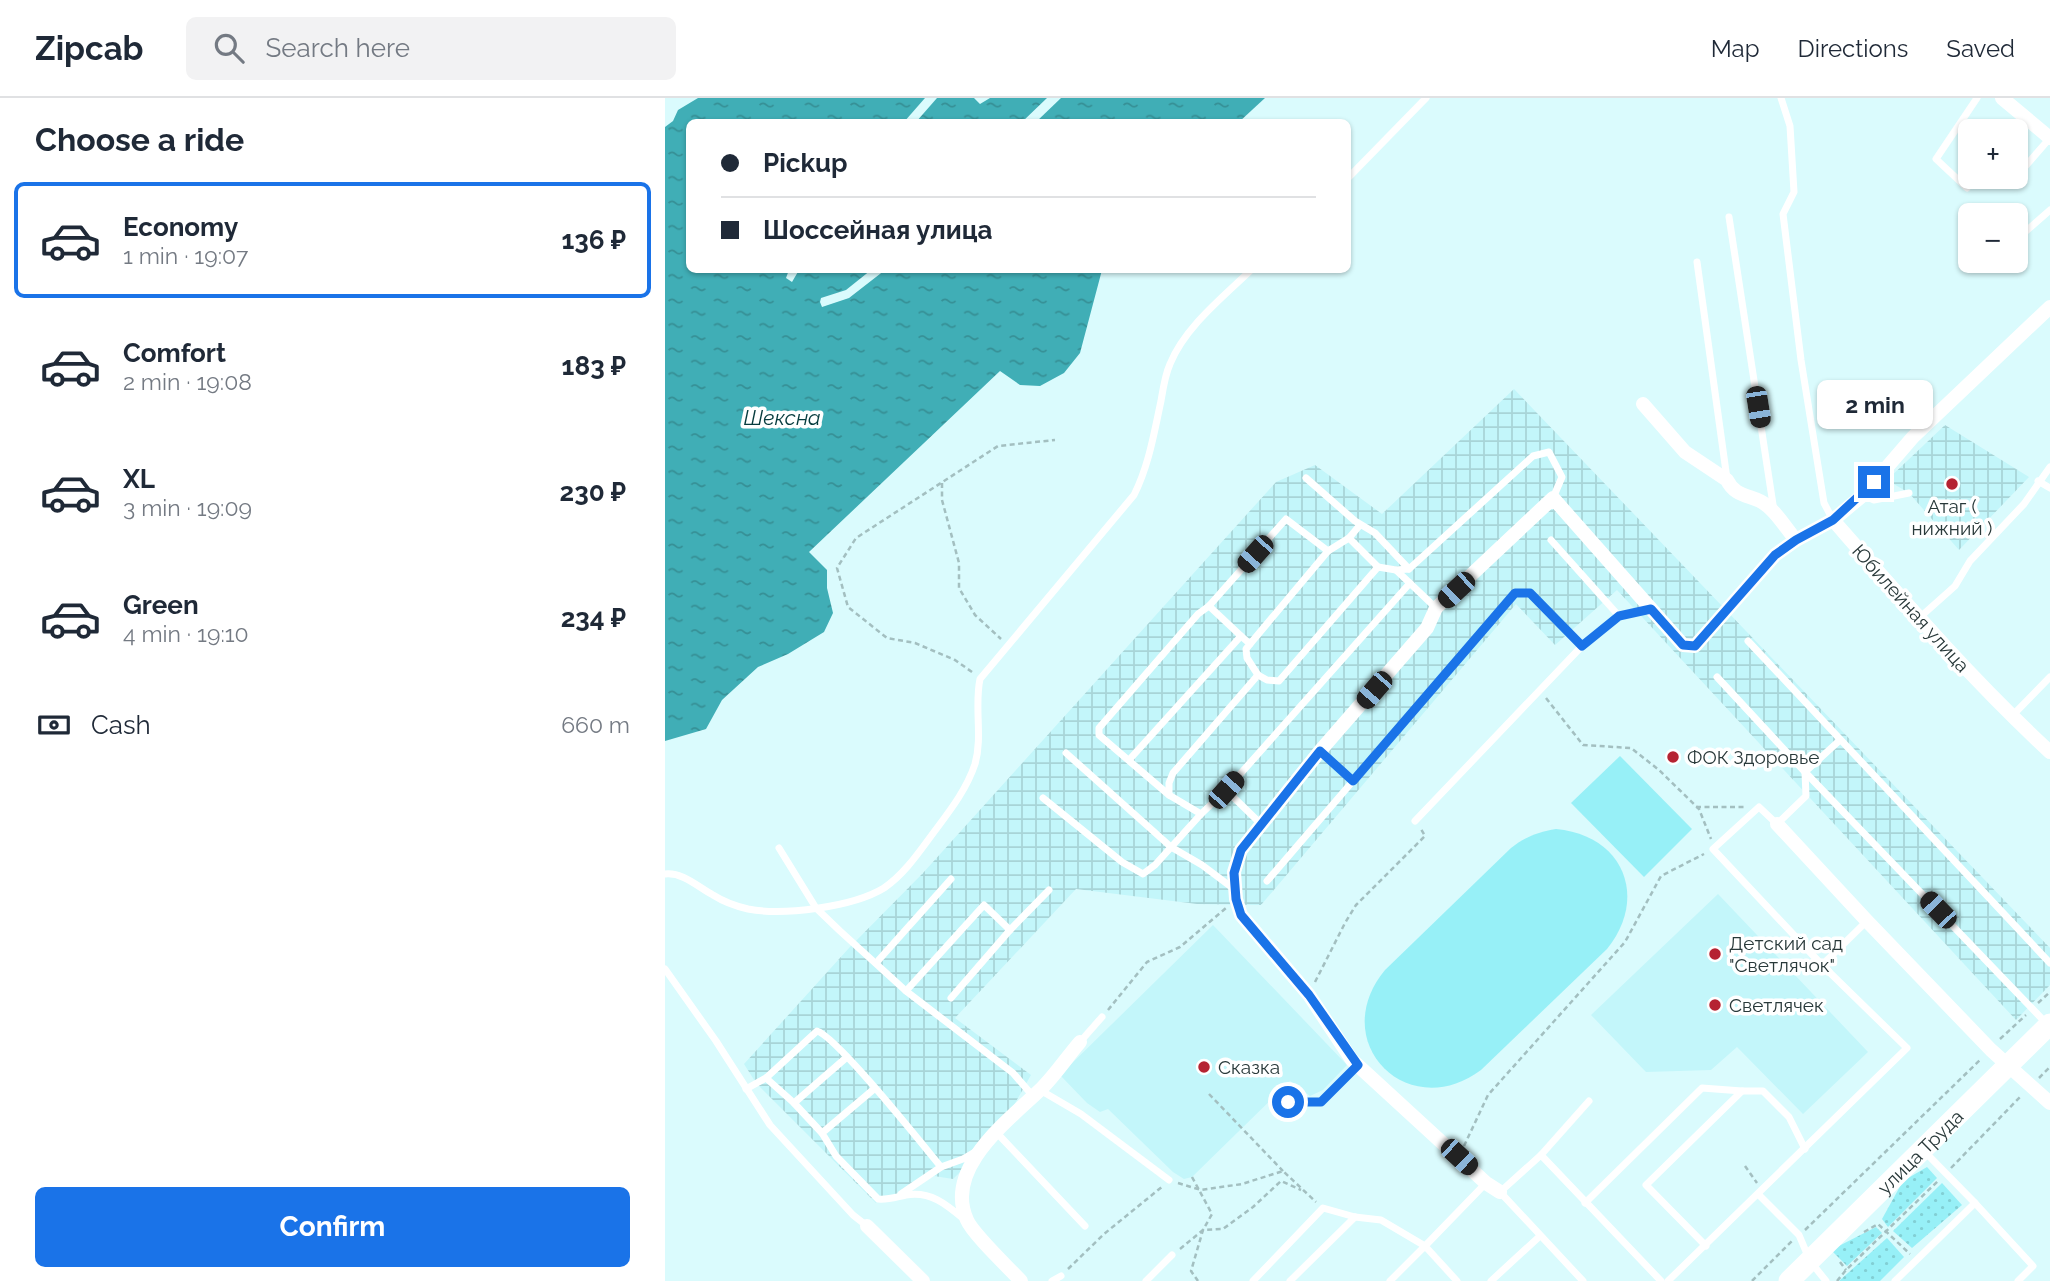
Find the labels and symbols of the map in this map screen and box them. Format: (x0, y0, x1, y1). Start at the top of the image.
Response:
callout: 2 min (1816, 380, 1932, 430)
car (1745, 385, 1772, 429)
water label: Шексна (743, 405, 821, 430)
route end (1858, 466, 1890, 498)
marker: Атаг ( нижний ) (1944, 476, 1960, 492)
place label: Атаг ( нижний ) (1912, 495, 1992, 539)
car (1234, 531, 1277, 577)
street label: Юбилейная улица (1848, 540, 1974, 676)
car (1434, 568, 1479, 612)
car (1353, 667, 1396, 713)
place label: ФОК Здоровье (1687, 746, 1819, 768)
marker: ФОК Здоровье (1665, 749, 1681, 765)
car (1205, 767, 1248, 813)
car (1916, 888, 1961, 932)
place label: Детский сад "Светлячок" (1729, 932, 1843, 976)
marker: Детский сад "Светлячок" (1707, 946, 1723, 962)
place label: Светлячек (1729, 994, 1824, 1016)
marker: Светлячек (1707, 997, 1723, 1013)
place label: Сказка (1218, 1056, 1280, 1078)
marker: Сказка (1196, 1059, 1212, 1075)
route start (1272, 1086, 1304, 1118)
street label: улица Труда (1873, 1105, 1967, 1199)
car (1437, 1135, 1482, 1179)

